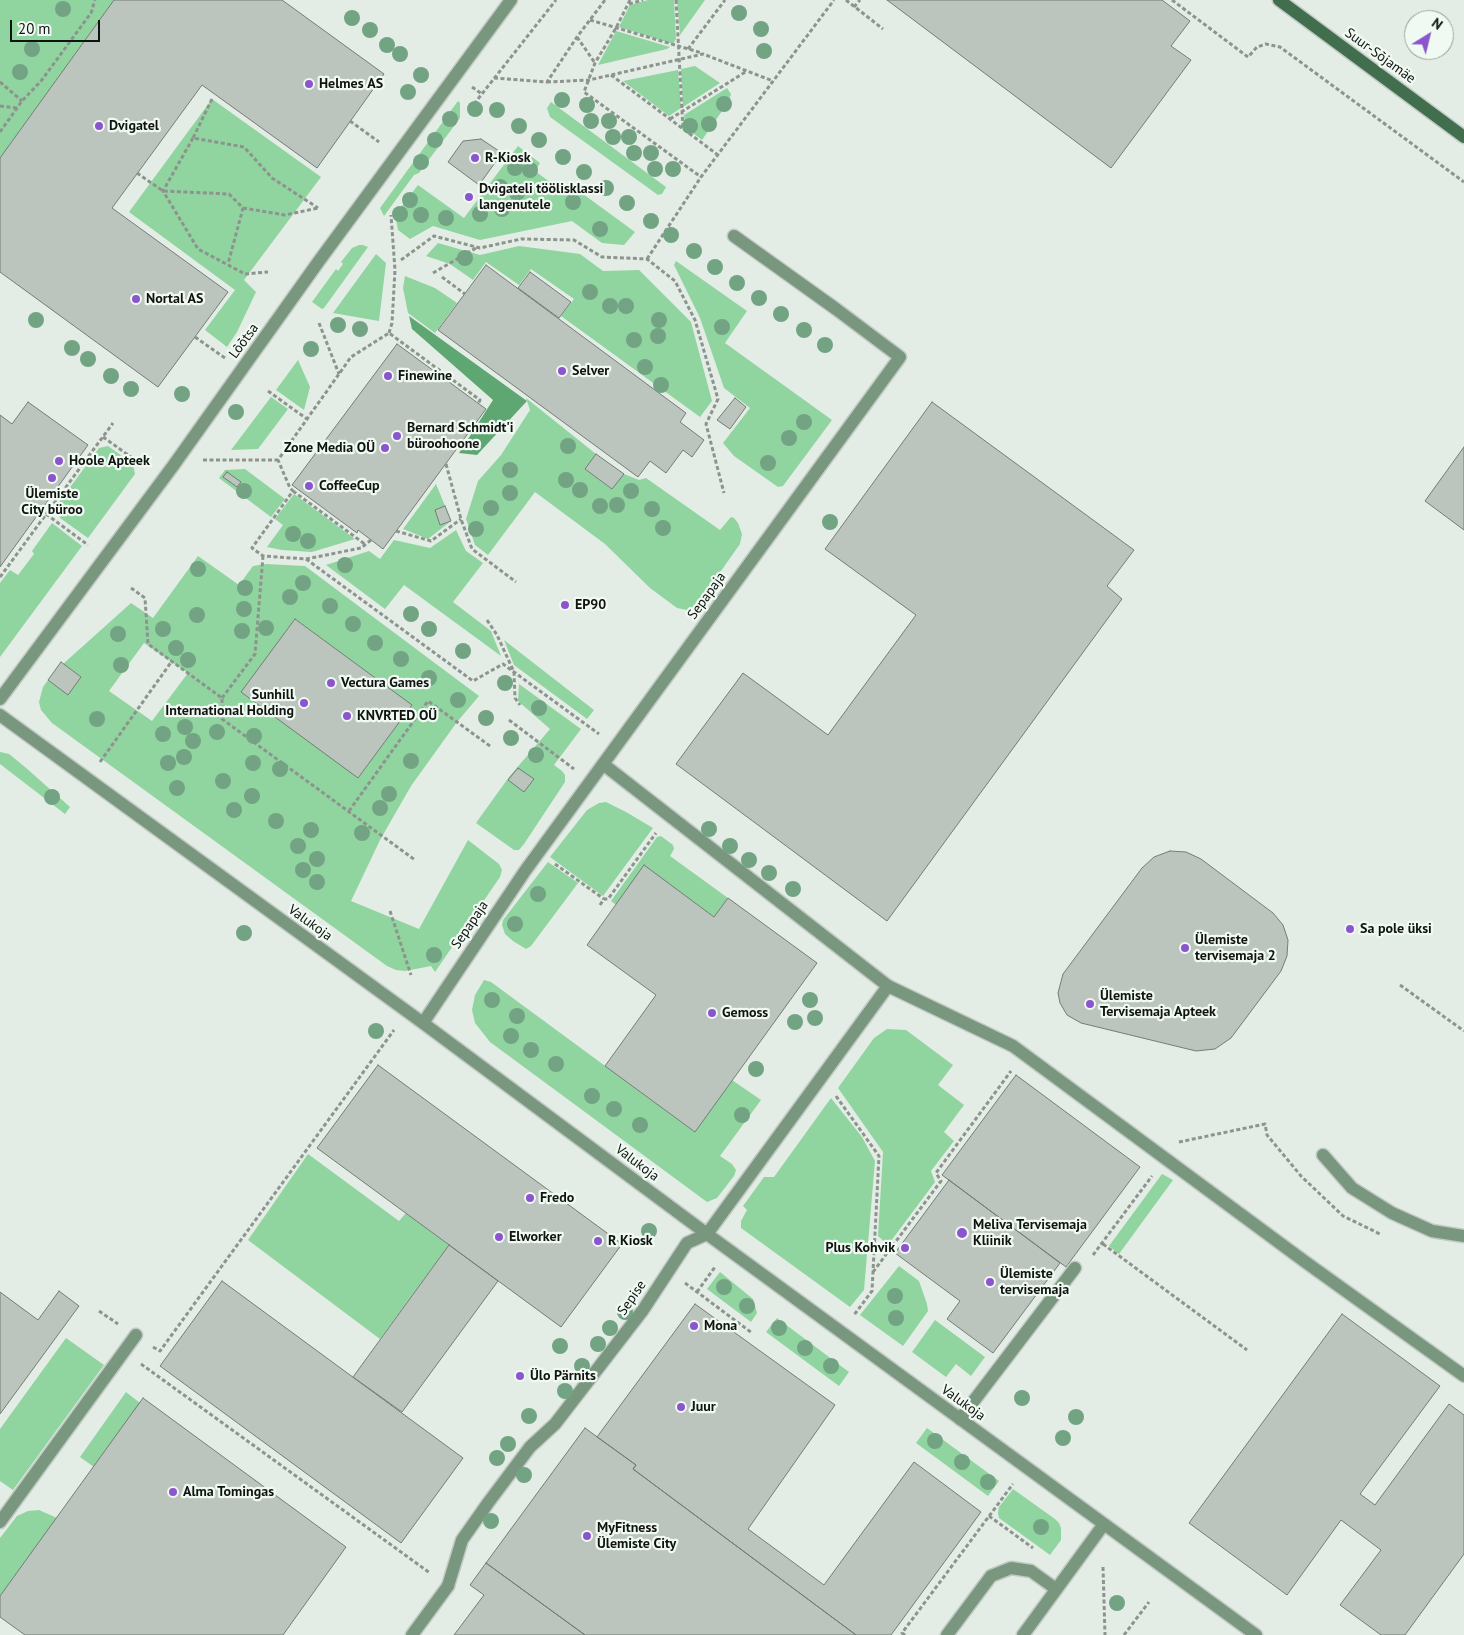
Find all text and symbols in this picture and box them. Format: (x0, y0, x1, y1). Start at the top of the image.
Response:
scale bar (12, 10, 102, 42)
north arrow (1404, 10, 1454, 60)
text: N (1428, 14, 1446, 34)
text: 20 m (18, 19, 51, 38)
street label: Suur-Sõjamäe (1341, 25, 1419, 87)
place label: Helmes AS (319, 76, 383, 92)
marker: Helmes AS (303, 78, 315, 90)
place label: Dvigatel (109, 118, 159, 134)
marker: Dvigatel (93, 120, 105, 132)
place label: R-Kiosk (485, 150, 531, 166)
marker: R-Kiosk (469, 152, 481, 164)
place label: Dvigateli töölisklassi langenutele (479, 181, 603, 213)
marker: Dvigateli töölisklassi langenutele (463, 191, 475, 203)
place label: Nortal AS (146, 291, 203, 307)
marker: Nortal AS (130, 293, 142, 305)
street label: Lõõtsa (226, 320, 262, 362)
place label: Selver (572, 363, 609, 379)
marker: Selver (556, 365, 568, 377)
place label: Finewine (398, 368, 452, 384)
marker: Finewine (382, 370, 394, 382)
place label: Bernard Schmidt'i büroohoone (407, 420, 514, 452)
marker: Bernard Schmidt'i büroohoone (391, 430, 403, 442)
place label: Zone Media OÜ (284, 440, 375, 456)
marker: Zone Media OÜ (379, 442, 391, 454)
place label: Hoole Apteek (69, 453, 150, 469)
marker: Hoole Apteek (53, 455, 65, 467)
marker: Ülemiste City büroo (46, 472, 58, 484)
place label: CoffeeCup (319, 478, 380, 494)
marker: CoffeeCup (303, 480, 315, 492)
place label: Ülemiste City büroo (21, 486, 83, 518)
street label: Sepapaja (684, 569, 730, 623)
place label: EP90 (575, 597, 606, 613)
marker: EP90 (559, 599, 571, 611)
place label: Vectura Games (341, 675, 429, 691)
marker: Vectura Games (325, 677, 337, 689)
place label: Sunhill International Holding (165, 687, 294, 720)
marker: Sunhill International Holding (298, 697, 310, 709)
place label: KNVRTED OÜ (357, 708, 437, 724)
marker: KNVRTED OÜ (341, 710, 353, 722)
street label: Sepapaja (448, 898, 492, 952)
street label: Valukoja (285, 901, 335, 945)
place label: Sa pole üksi (1360, 921, 1432, 937)
marker: Sa pole üksi (1344, 923, 1356, 935)
place label: Ülemiste tervisemaja 2 (1195, 932, 1276, 964)
marker: Ülemiste tervisemaja 2 (1179, 942, 1191, 954)
place label: Ülemiste Tervisemaja Apteek (1100, 988, 1216, 1020)
marker: Ülemiste Tervisemaja Apteek (1084, 998, 1096, 1010)
place label: Gemoss (722, 1005, 768, 1021)
marker: Gemoss (706, 1007, 718, 1019)
street label: Valukoja (612, 1141, 662, 1185)
place label: Fredo (540, 1190, 574, 1206)
marker: Fredo (524, 1192, 536, 1204)
place label: Meliva Tervisemaja Kliinik (973, 1217, 1087, 1250)
marker: Meliva Tervisemaja Kliinik (955, 1226, 969, 1240)
place label: Elworker (509, 1229, 562, 1245)
marker: Elworker (493, 1231, 505, 1243)
place label: R Kiosk (608, 1233, 653, 1249)
marker: R Kiosk (592, 1235, 604, 1247)
place label: Plus Kohvik (825, 1240, 895, 1256)
marker: Plus Kohvik (899, 1242, 911, 1254)
place label: Ülemiste tervisemaja (1000, 1266, 1069, 1298)
marker: Ülemiste tervisemaja (984, 1276, 996, 1288)
street label: Sepise (614, 1277, 650, 1319)
place label: Mona (704, 1318, 737, 1334)
marker: Mona (688, 1320, 700, 1332)
place label: Ülo Pärnits (530, 1368, 596, 1384)
marker: Ülo Pärnits (514, 1370, 526, 1382)
street label: Valukoja (938, 1381, 988, 1425)
place label: Juur (691, 1399, 716, 1415)
marker: Juur (675, 1401, 687, 1413)
place label: Alma Tomingas (183, 1484, 274, 1500)
marker: Alma Tomingas (167, 1486, 179, 1498)
place label: MyFitness Ülemiste City (597, 1520, 676, 1552)
marker: MyFitness Ülemiste City (581, 1530, 593, 1542)

